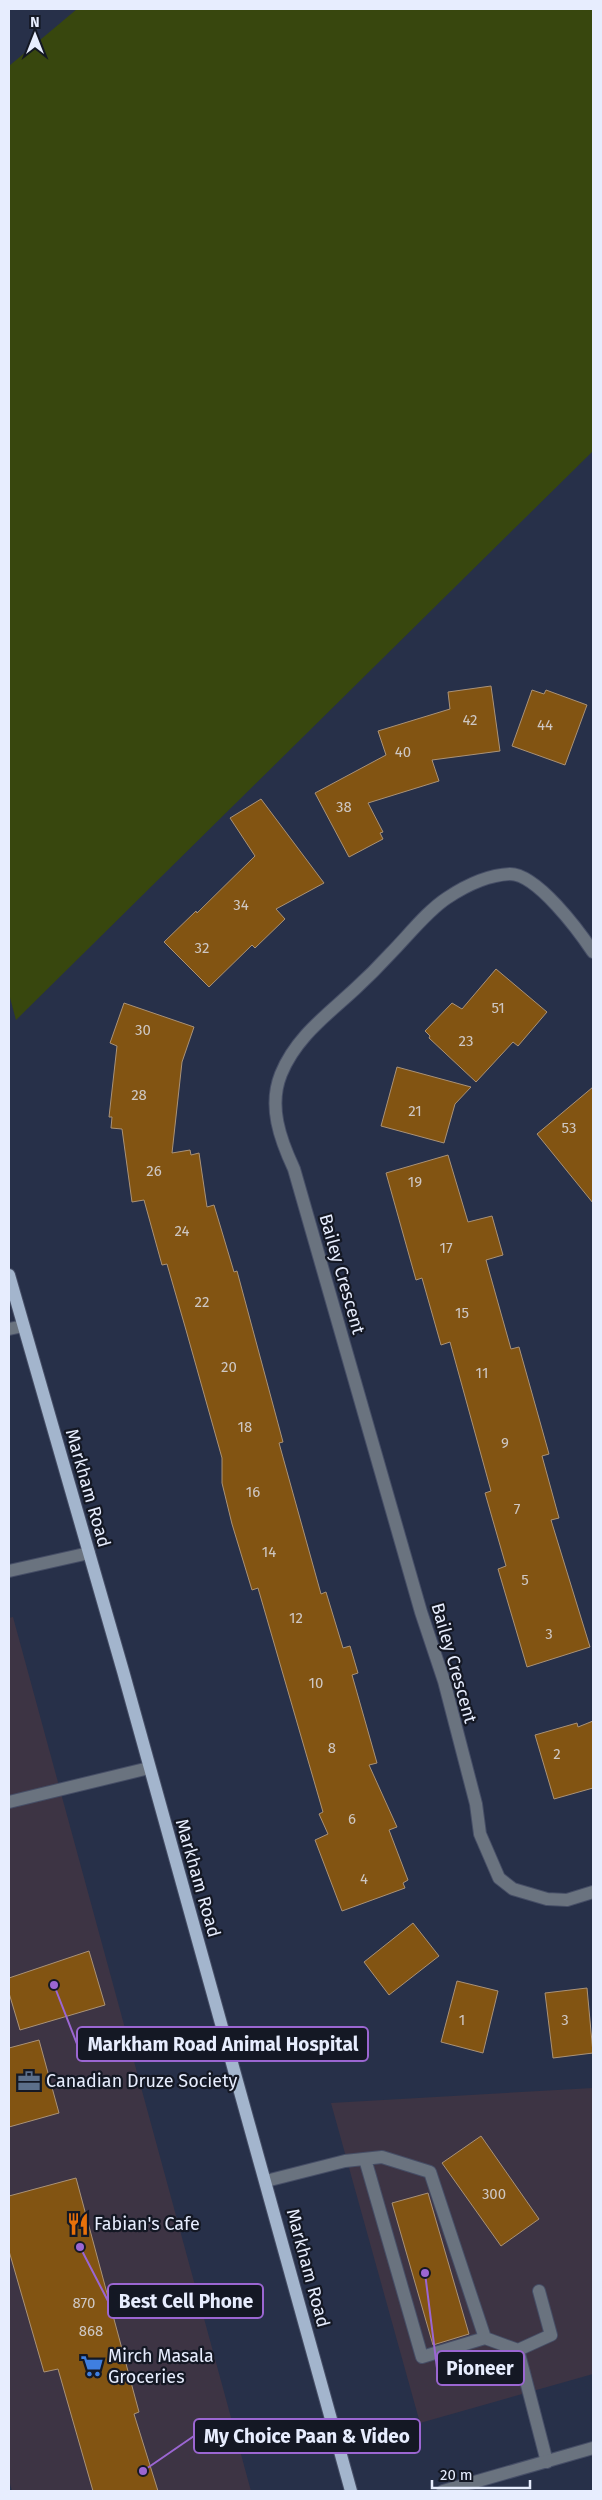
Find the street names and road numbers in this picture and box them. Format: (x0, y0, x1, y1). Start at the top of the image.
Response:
street label: Bailey Crescent (314, 1211, 370, 1337)
street label: Markham Road (61, 1426, 115, 1550)
street label: Bailey Crescent (426, 1600, 482, 1726)
street label: Markham Road (171, 1816, 225, 1940)
street label: Markham Road (282, 2206, 334, 2330)

